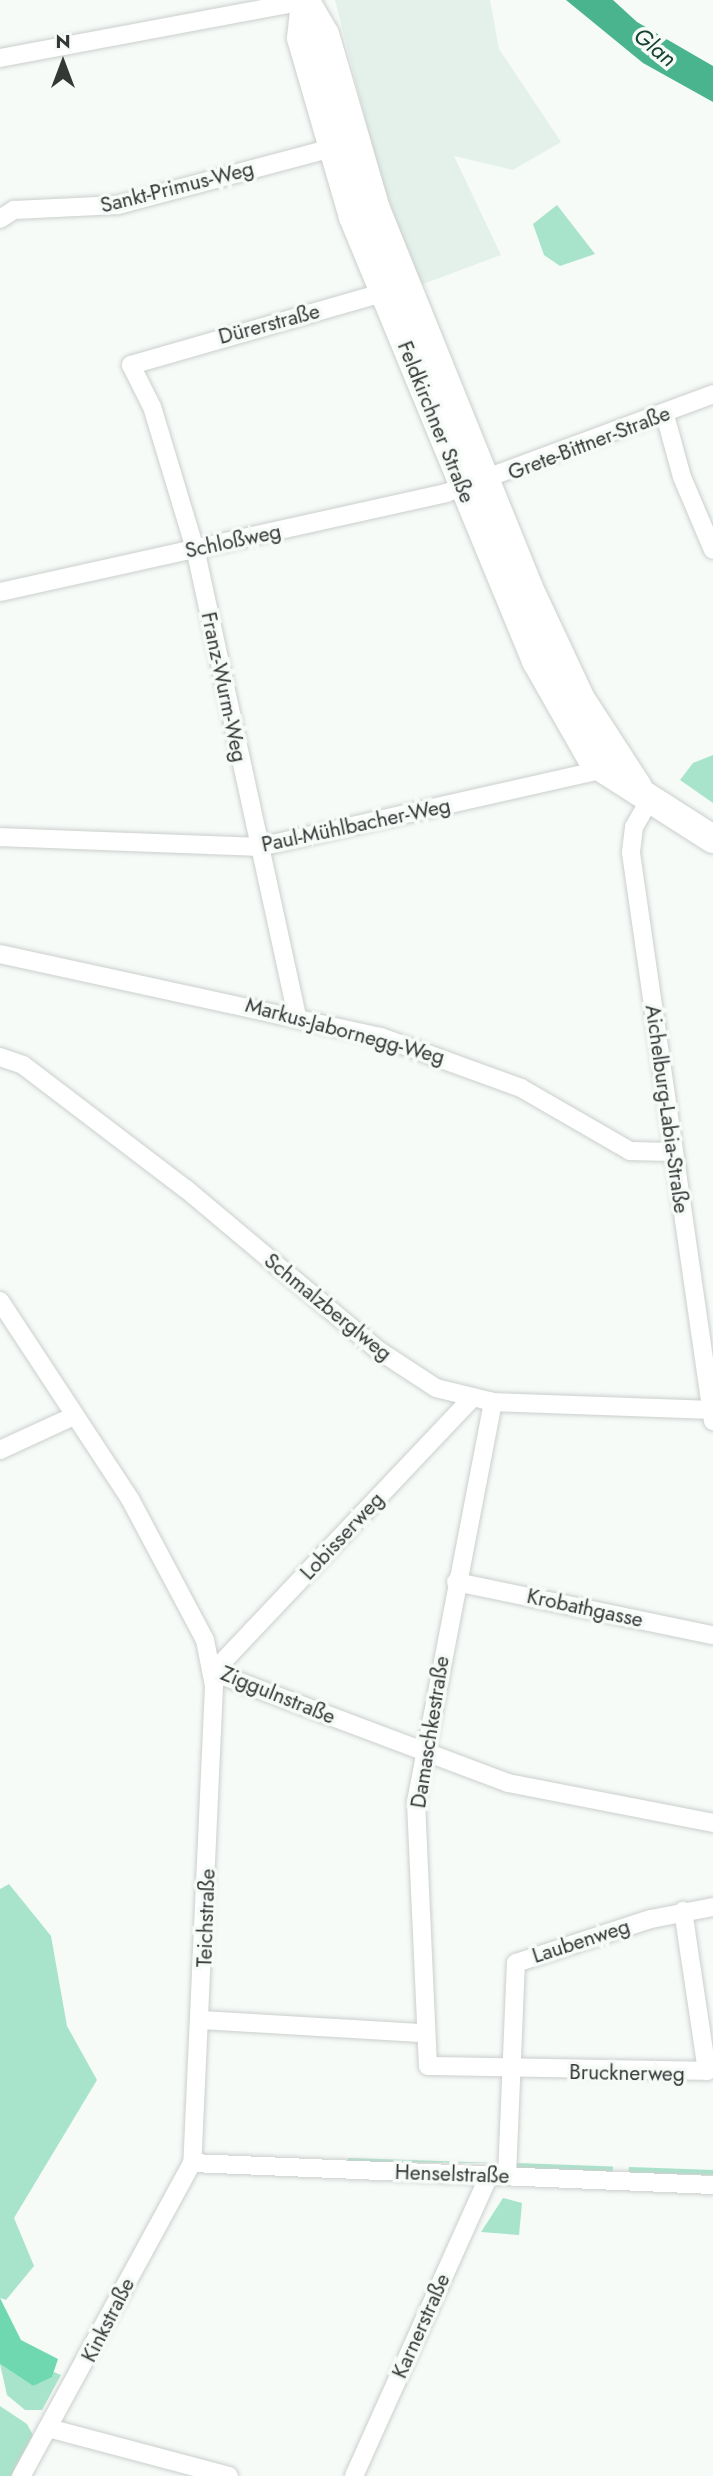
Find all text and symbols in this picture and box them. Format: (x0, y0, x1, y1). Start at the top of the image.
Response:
water label: Glan (628, 22, 682, 72)
north arrow (28, 28, 98, 98)
text: N (55, 28, 71, 55)
street label: Sankt-Primus-Weg (98, 156, 256, 218)
street label: Dürerstraße (216, 298, 322, 350)
street label: Feldkirchner Straße (392, 338, 480, 506)
street label: Grete-Bittner-Straße (504, 401, 674, 485)
street label: Schloßweg (183, 519, 283, 563)
street label: Franz-Wurm-Weg (196, 610, 252, 764)
street label: Paul-Mühlbacher-Weg (259, 793, 453, 857)
street label: Markus-Jabornegg-Weg (243, 992, 447, 1070)
street label: Aichelburg-Labia-Straße (640, 1003, 694, 1215)
street label: Schmalzberglweg (259, 1248, 397, 1366)
street label: Lobisserweg (295, 1487, 389, 1585)
street label: Krobathgasse (525, 1583, 645, 1633)
street label: Damaschkestraße (406, 1654, 454, 1810)
street label: Ziggulnstraße (217, 1661, 339, 1729)
street label: Teichstraße (192, 1868, 220, 1968)
street label: Laubenweg (529, 1913, 633, 1969)
street label: Brucknerweg (569, 2059, 685, 2087)
street label: Henselstraße (394, 2159, 510, 2189)
street label: Karnerstraße (387, 2270, 455, 2382)
street label: Kinkstraße (76, 2274, 140, 2366)

